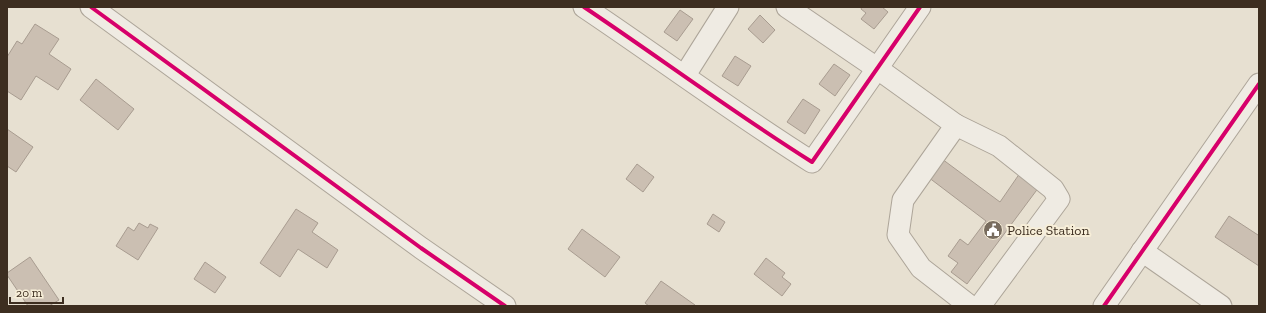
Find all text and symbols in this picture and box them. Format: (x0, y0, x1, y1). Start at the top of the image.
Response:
public building icon: Police Station (982, 219, 1004, 241)
place label: Police Station (1007, 222, 1090, 239)
scale bar (10, 279, 63, 305)
text: 20 m (16, 286, 43, 300)

